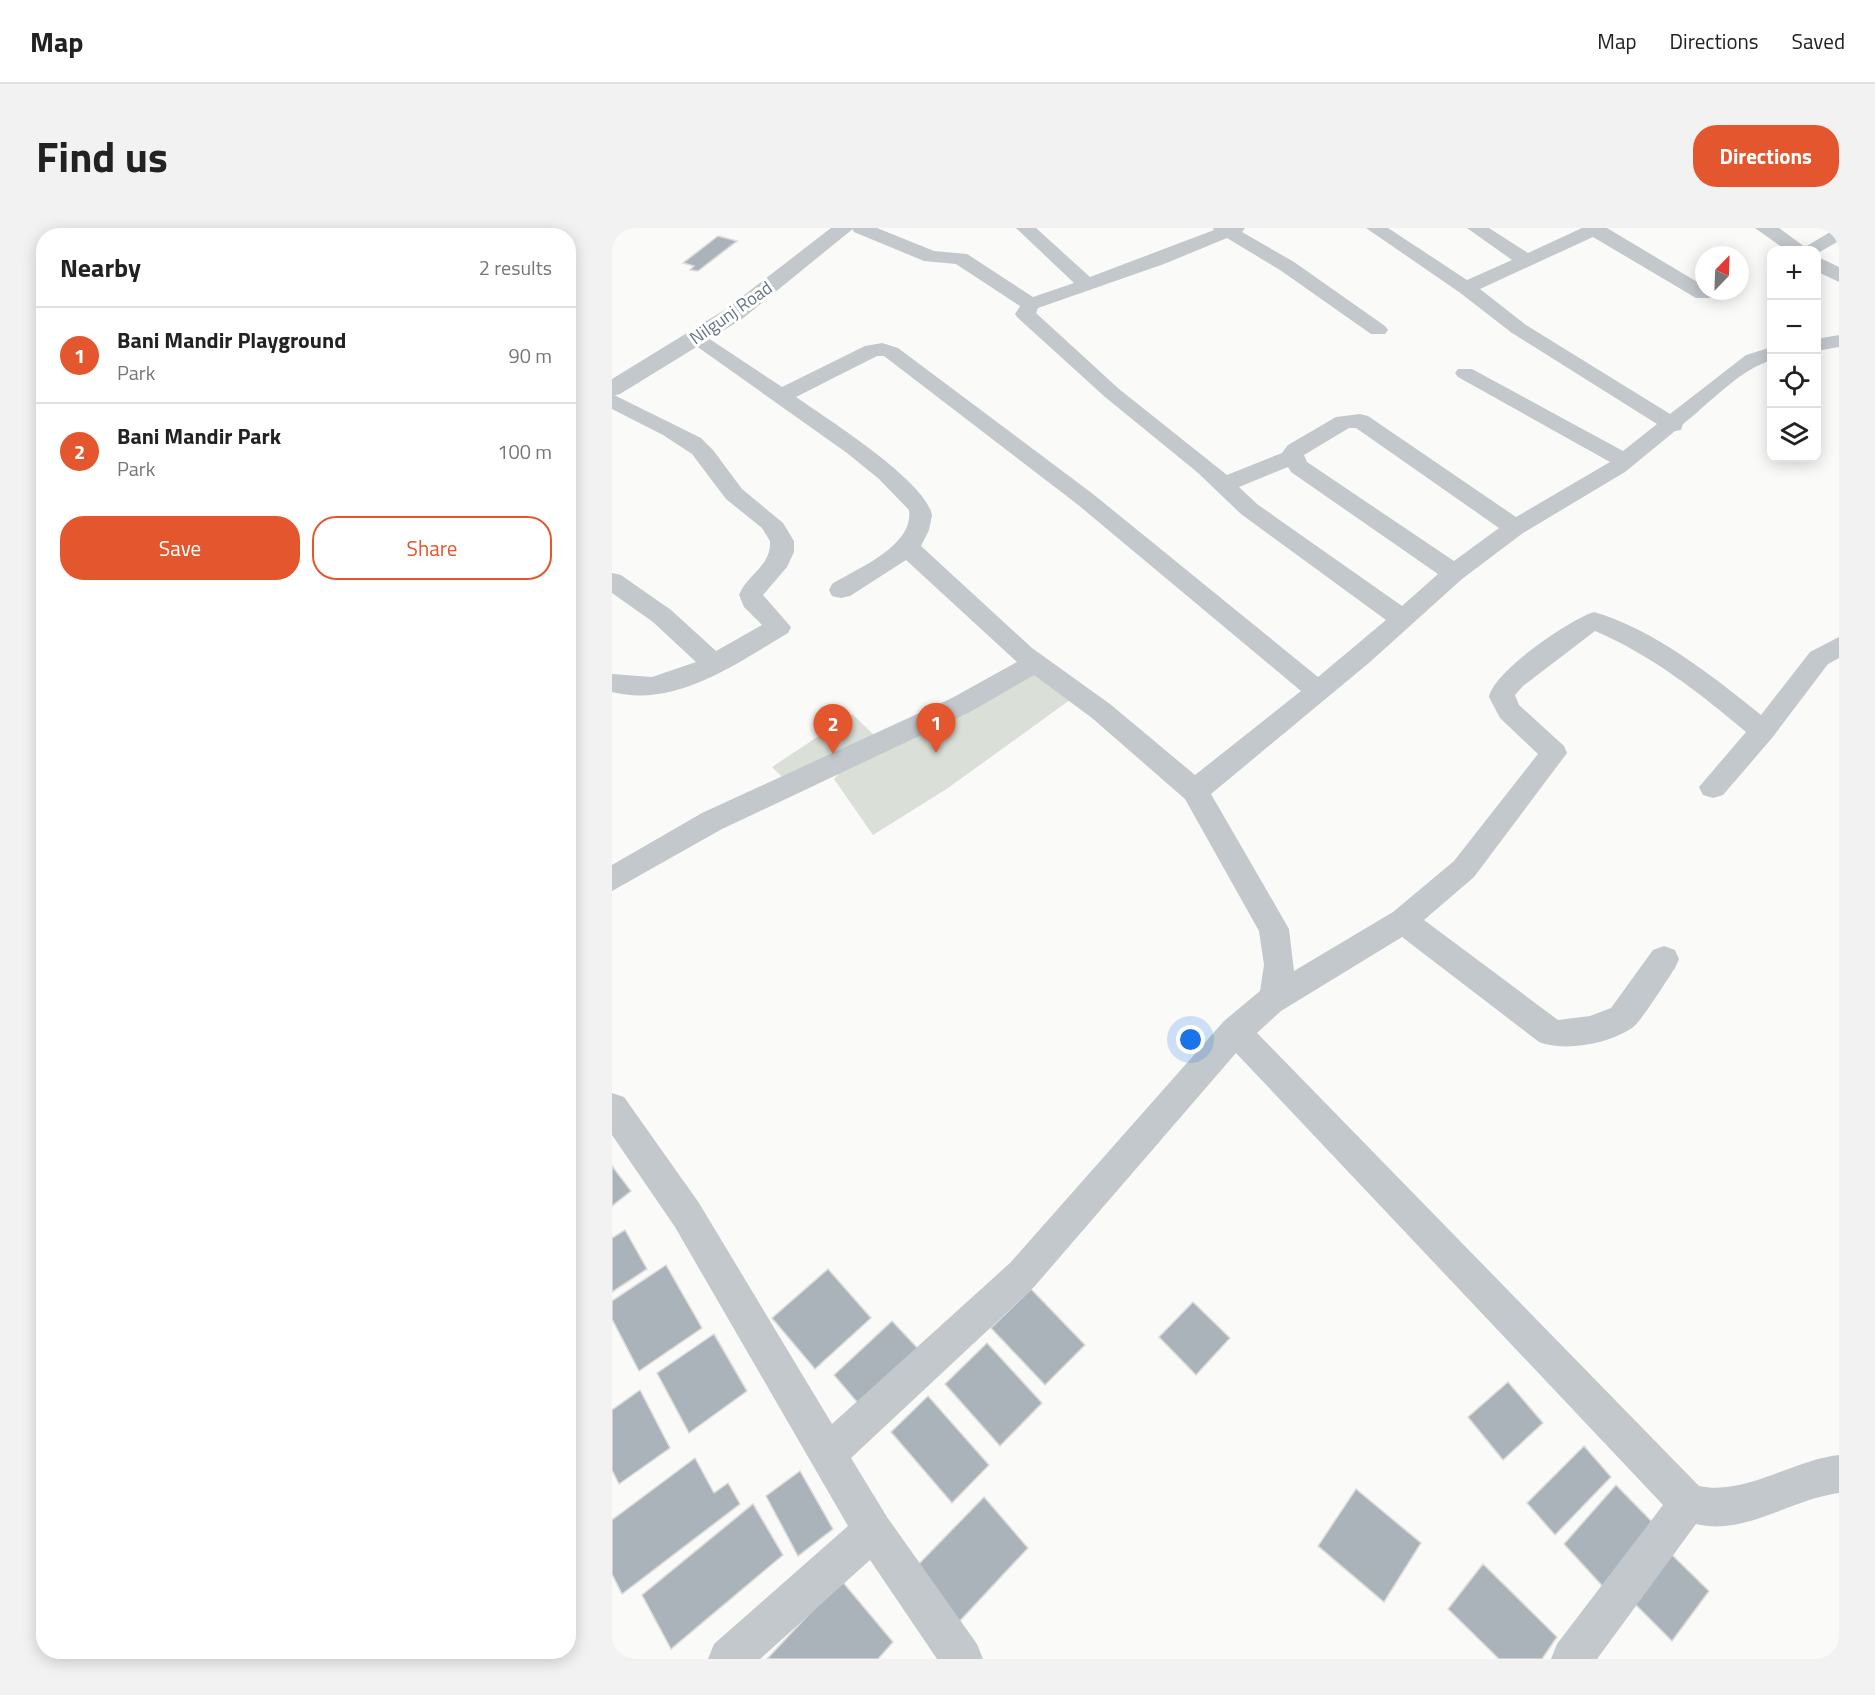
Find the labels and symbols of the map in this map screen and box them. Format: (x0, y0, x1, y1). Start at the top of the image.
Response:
north arrow (1695, 246, 1749, 300)
street label: Nilgunj Road (684, 274, 778, 351)
pin: 2 (814, 704, 852, 754)
pin: 1 (916, 704, 956, 753)
your location (1176, 1025, 1205, 1054)

